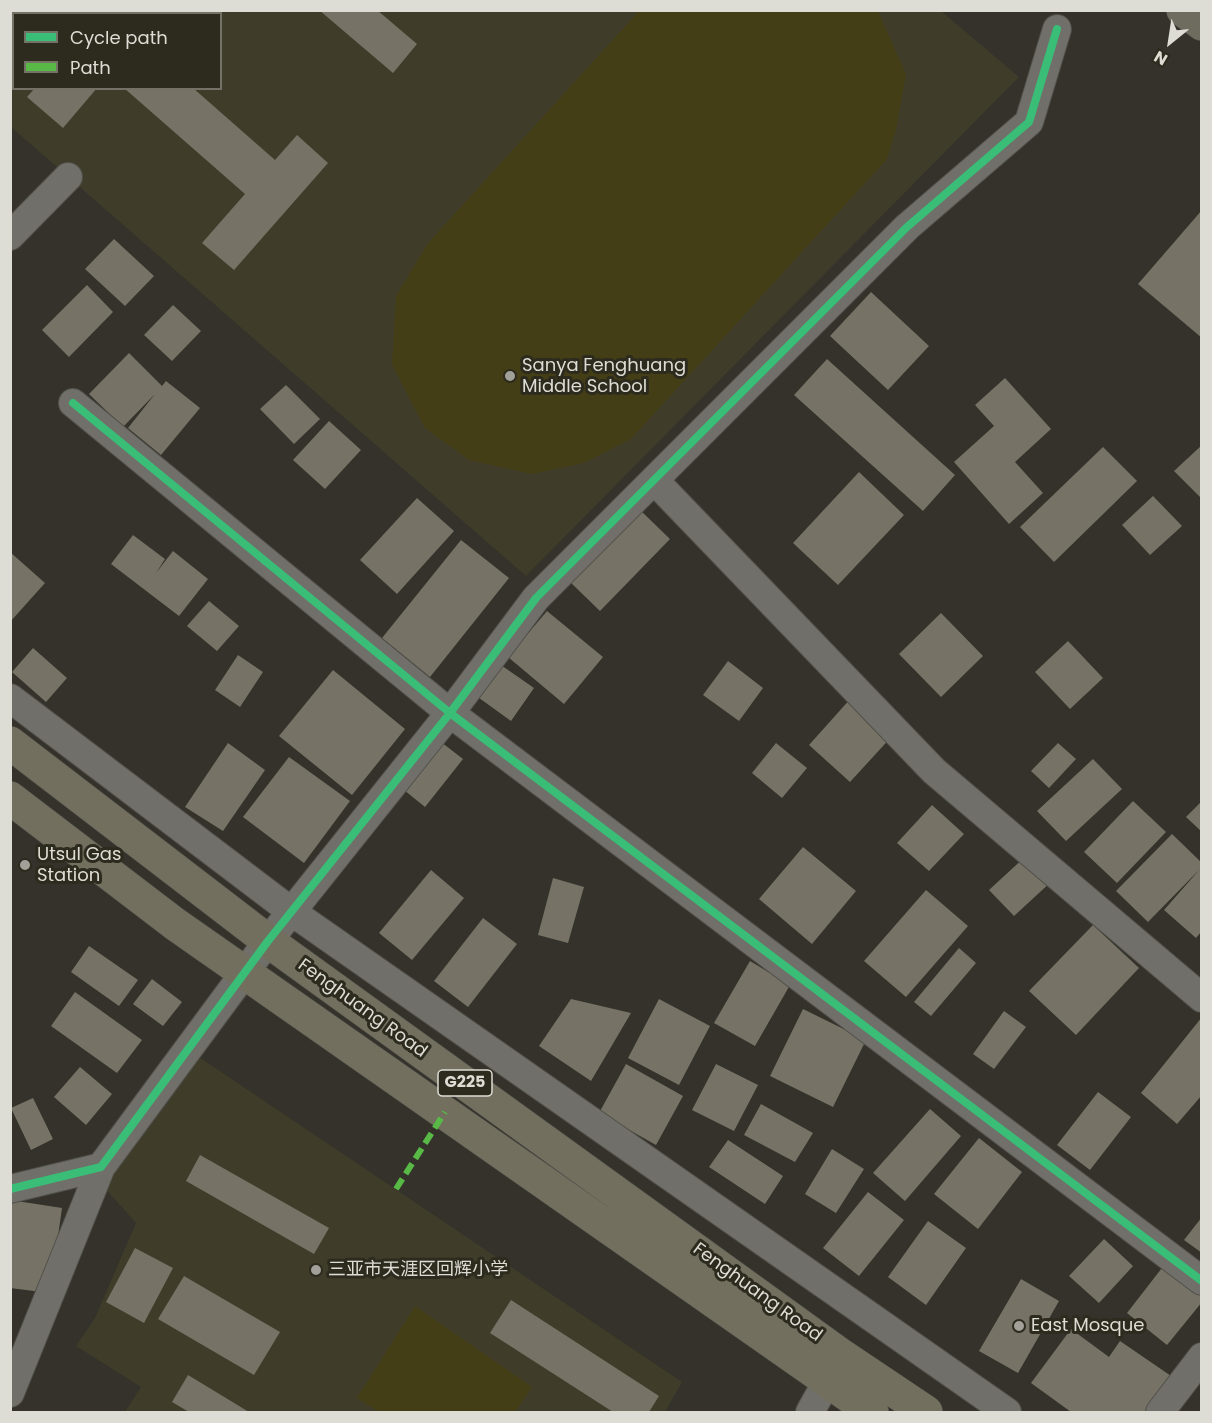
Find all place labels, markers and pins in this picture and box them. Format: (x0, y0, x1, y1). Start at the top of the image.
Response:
place label: Sanya Fenghuang Middle School (522, 355, 686, 398)
marker: Sanya Fenghuang Middle School (503, 369, 517, 383)
place label: Utsul Gas Station (37, 844, 121, 886)
marker: Utsul Gas Station (18, 858, 32, 872)
place label: 三亚市天涯区回辉小学 (328, 1259, 508, 1281)
marker: 三亚市天涯区回辉小学 (309, 1263, 323, 1277)
place label: East Mosque (1031, 1315, 1144, 1337)
marker: East Mosque (1012, 1319, 1026, 1333)

